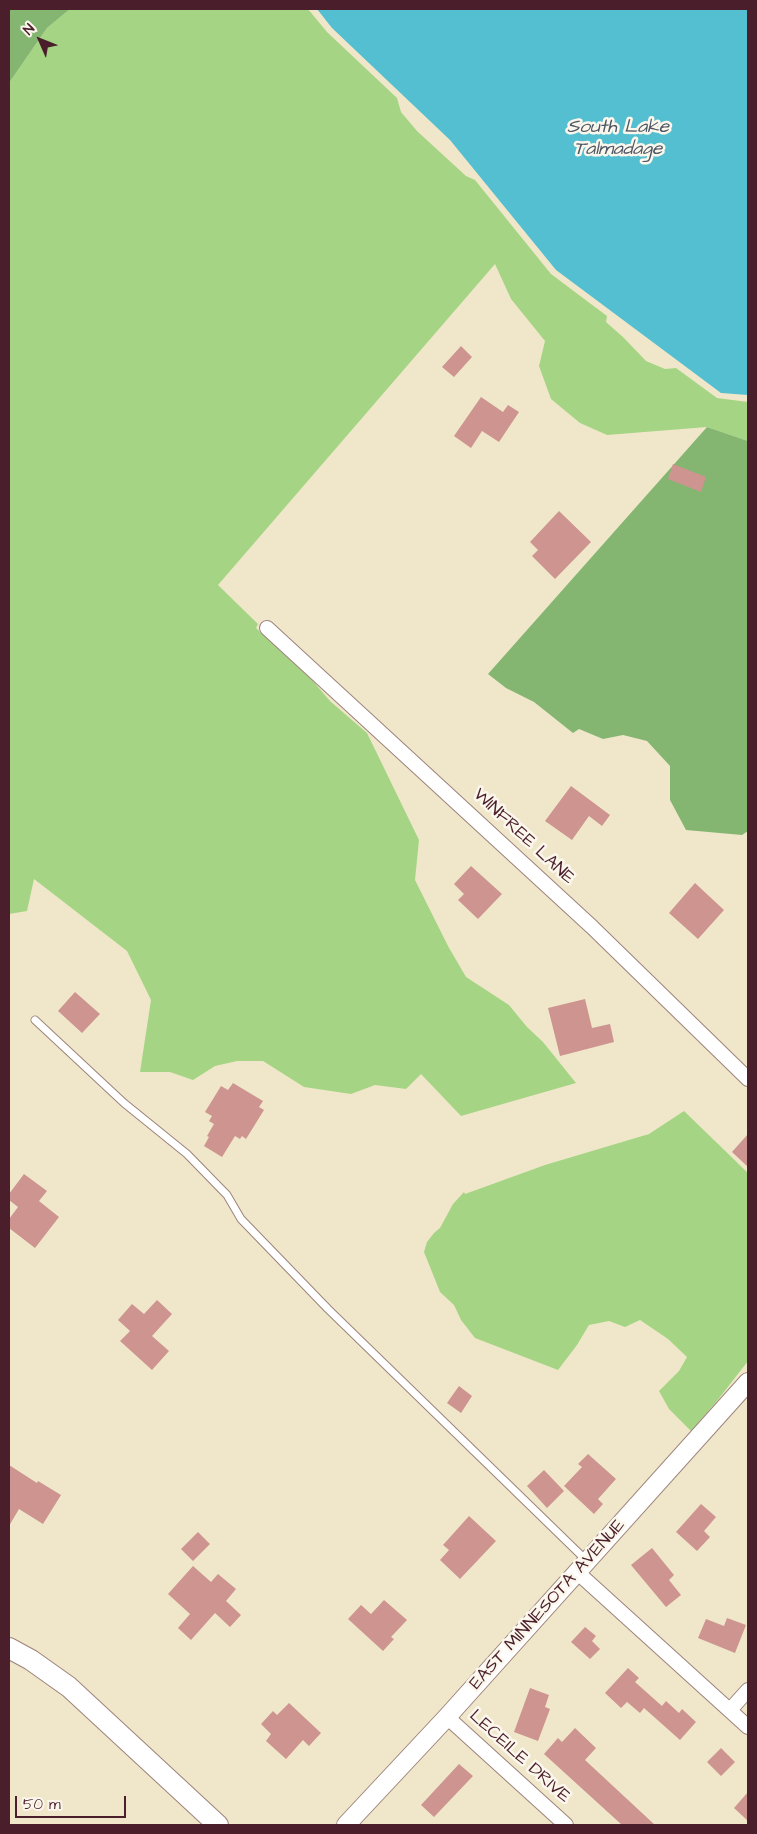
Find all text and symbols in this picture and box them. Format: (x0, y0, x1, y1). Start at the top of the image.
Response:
north arrow (15, 15, 65, 65)
text: N (19, 19, 39, 40)
water label: South Lake Talmadage (567, 117, 669, 161)
street label: WINFREE LANE (468, 785, 578, 889)
street label: EAST MINNESOTA AVENUE (466, 1515, 630, 1695)
street label: LECEILE DRIVE (464, 1706, 574, 1808)
scale bar (18, 1786, 129, 1818)
text: 50 m (23, 1794, 61, 1815)

